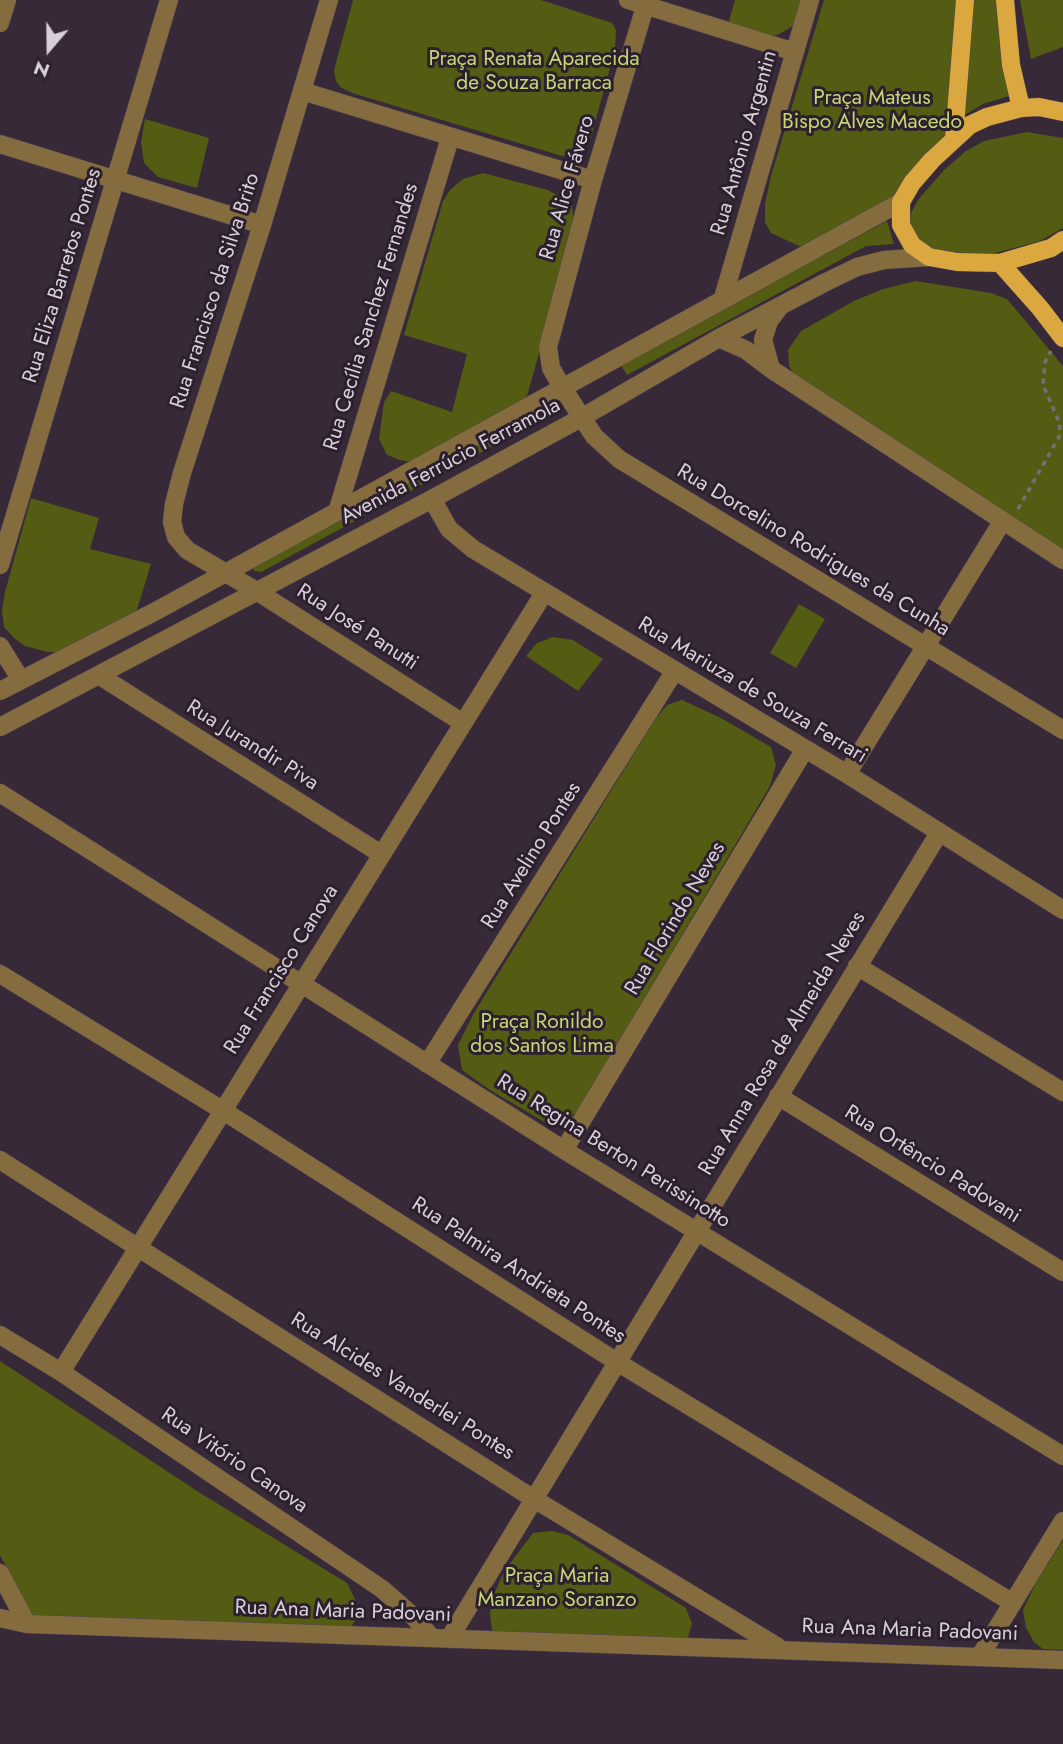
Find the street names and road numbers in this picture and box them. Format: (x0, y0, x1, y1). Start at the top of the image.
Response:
street label: Rua Antônio Argentin (707, 48, 783, 238)
street label: Rua Alice Fávero (535, 113, 601, 263)
street label: Rua Eliza Barretos Pontes (18, 166, 108, 386)
street label: Rua Francisco da Silva Brito (166, 170, 266, 412)
street label: Rua Cecília Sanchez Fernandes (319, 180, 425, 454)
street label: Avenida Ferrúcio Ferramola (337, 393, 565, 531)
street label: Rua Dorcelino Rodrigues da Cunha (672, 459, 954, 643)
street label: Rua José Panutti (291, 579, 423, 677)
street label: Rua Mariuza de Souza Ferrari (633, 612, 871, 770)
street label: Rua Jurandir Piva (181, 695, 323, 797)
street label: Rua Avelino Pontes (477, 778, 587, 934)
street label: Rua Florindo Neves (620, 838, 732, 1000)
street label: Rua Francisco Canova (220, 880, 344, 1060)
street label: Rua Anna Rosa de Almeida Neves (694, 907, 872, 1181)
street label: Rua Regina Berton Perissinotto (491, 1070, 735, 1234)
street label: Rua Ortêncio Padovani (839, 1101, 1025, 1229)
street label: Rua Palmira Andrieta Pontes (406, 1192, 630, 1350)
street label: Rua Alcides Vanderlei Pontes (286, 1308, 518, 1466)
street label: Rua Vitório Canova (156, 1403, 312, 1519)
street label: Rua Ana Maria Padovani (234, 1596, 452, 1628)
street label: Rua Ana Maria Padovani (801, 1615, 1019, 1647)

